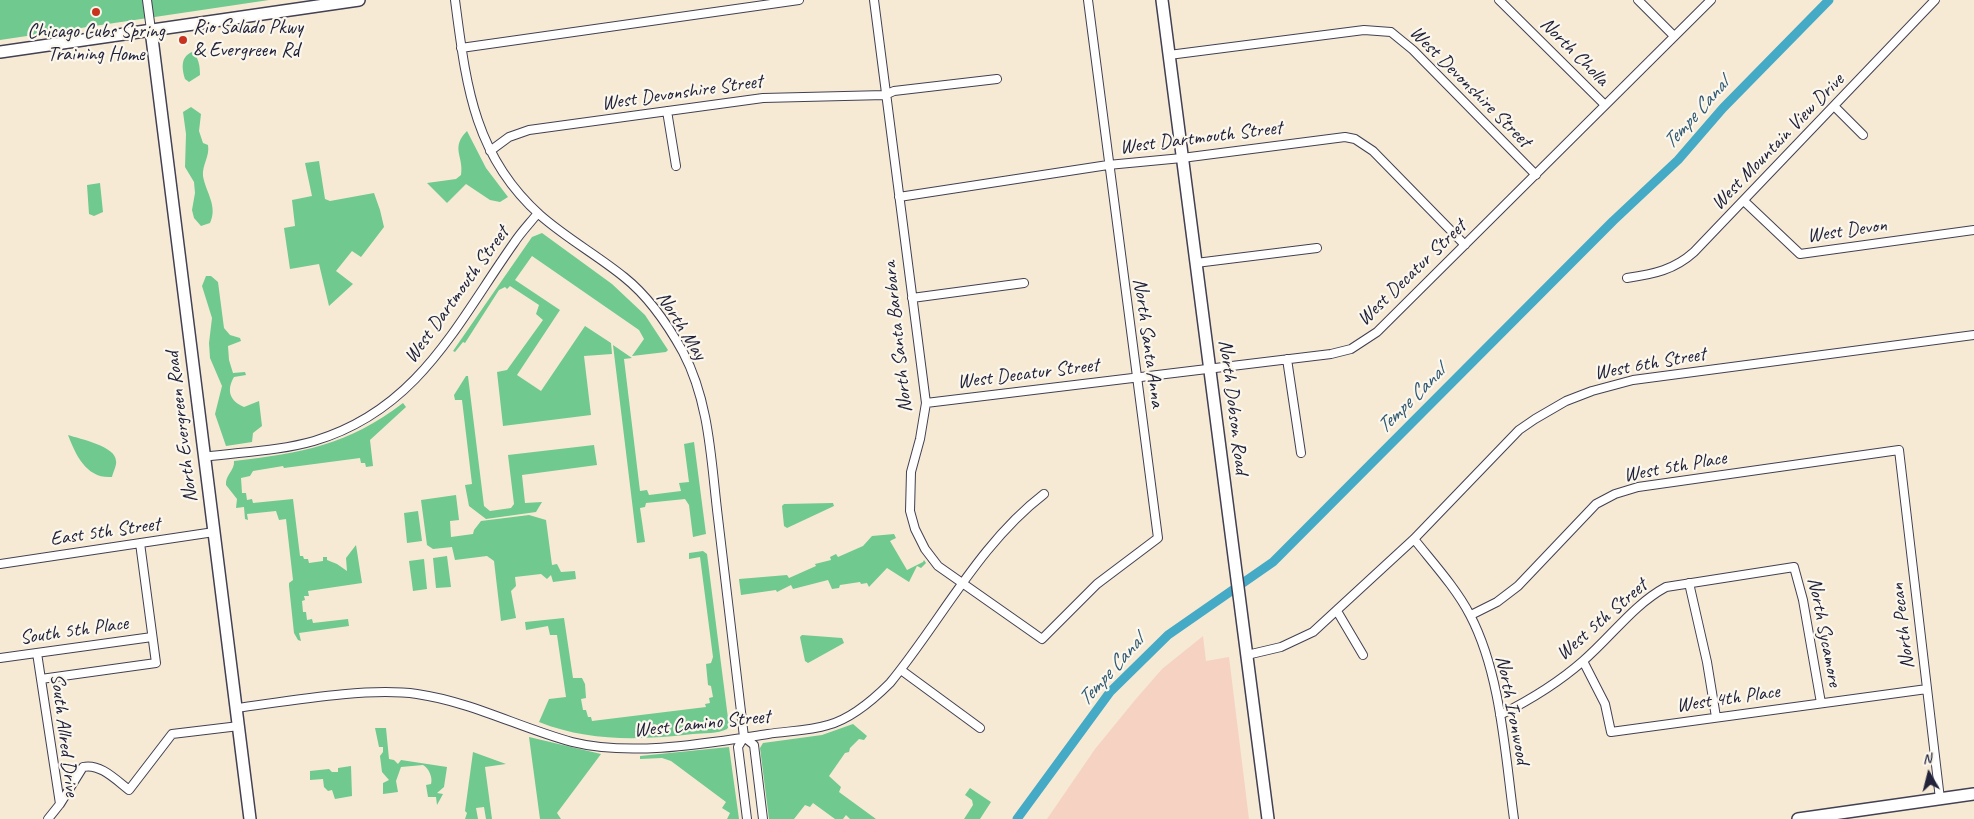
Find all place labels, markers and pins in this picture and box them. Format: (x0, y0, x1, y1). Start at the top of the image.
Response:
marker: Chicago Cubs Spring Training Home (90, 6, 102, 18)
place label: Rio Salado Pkwy & Evergreen Rd (193, 16, 303, 63)
place label: Chicago Cubs Spring Training Home (27, 20, 165, 67)
marker: Rio Salado Pkwy & Evergreen Rd (177, 34, 189, 46)

